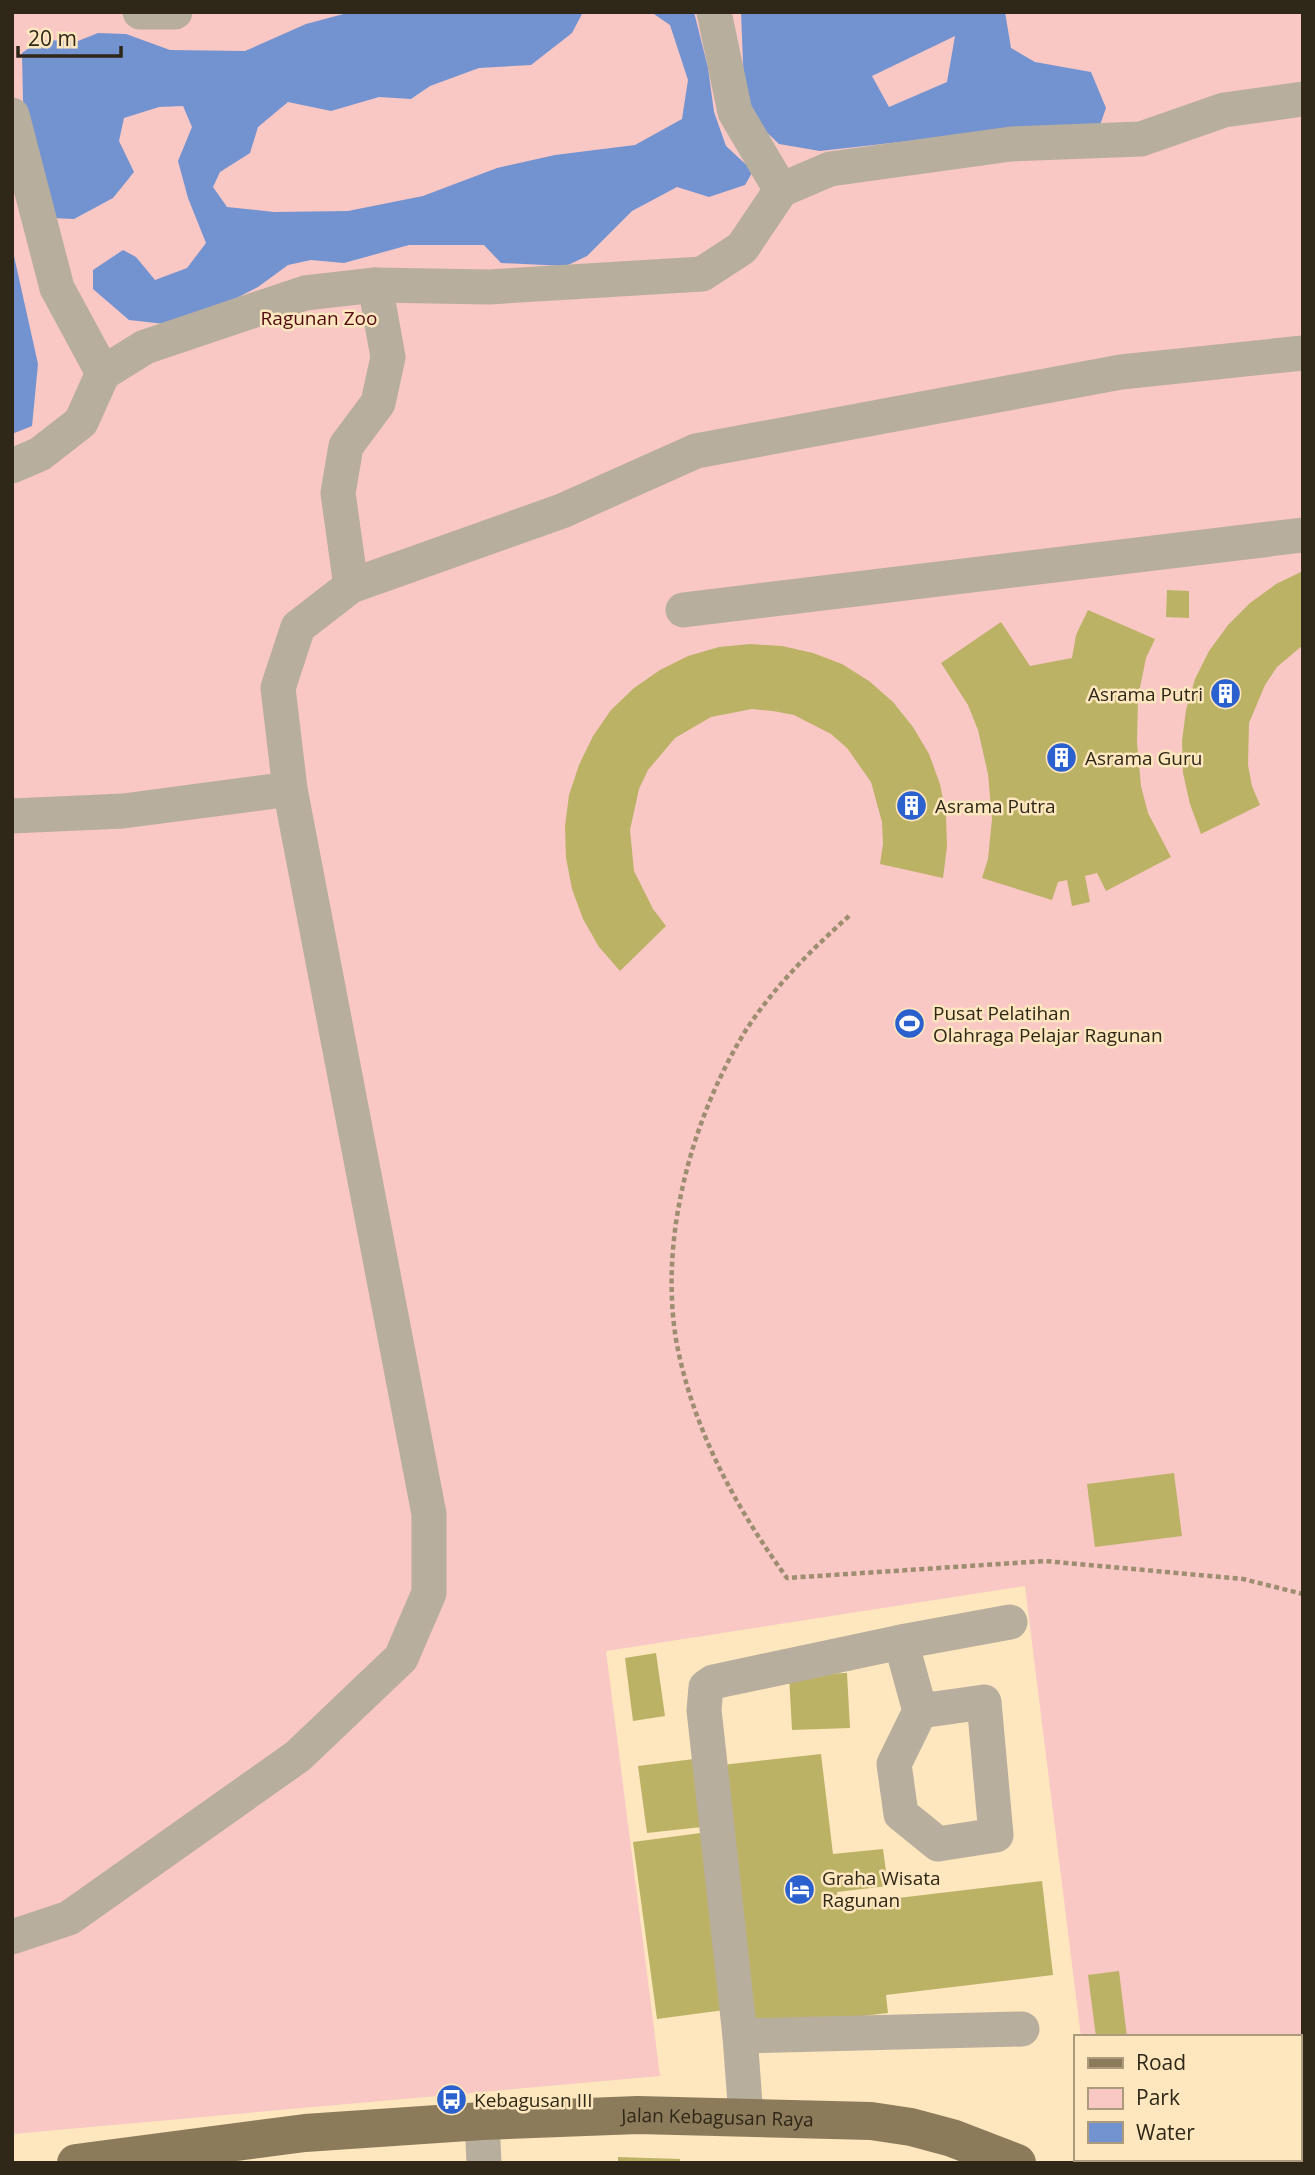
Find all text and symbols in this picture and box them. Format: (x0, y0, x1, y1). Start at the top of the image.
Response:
scale bar (18, 14, 121, 58)
text: 20 m (28, 24, 77, 52)
park label: Ragunan Zoo (261, 305, 377, 331)
building icon: Asrama Putri (1209, 677, 1243, 711)
place label: Asrama Putri (1088, 681, 1203, 707)
building icon: Asrama Guru (1045, 741, 1079, 775)
place label: Asrama Guru (1085, 745, 1202, 771)
building icon: Asrama Putra (895, 789, 929, 823)
place label: Asrama Putra (935, 793, 1056, 819)
place label: Pusat Pelatihan Olahraga Pelajar Ragunan (933, 1000, 1163, 1048)
sports icon: Pusat Pelatihan Olahraga Pelajar Ragunan (893, 1007, 927, 1041)
place label: Graha Wisata Ragunan (822, 1865, 941, 1913)
hotel icon: Graha Wisata Ragunan (782, 1872, 816, 1906)
legend (1074, 2035, 1301, 2161)
text: Road (1136, 2048, 1186, 2076)
bus stop icon: Kebagusan III (434, 2083, 468, 2117)
text: Park (1136, 2083, 1180, 2111)
place label: Kebagusan III (474, 2087, 593, 2113)
street label: Jalan Kebagusan Raya (619, 2102, 814, 2133)
text: Water (1136, 2118, 1195, 2146)

